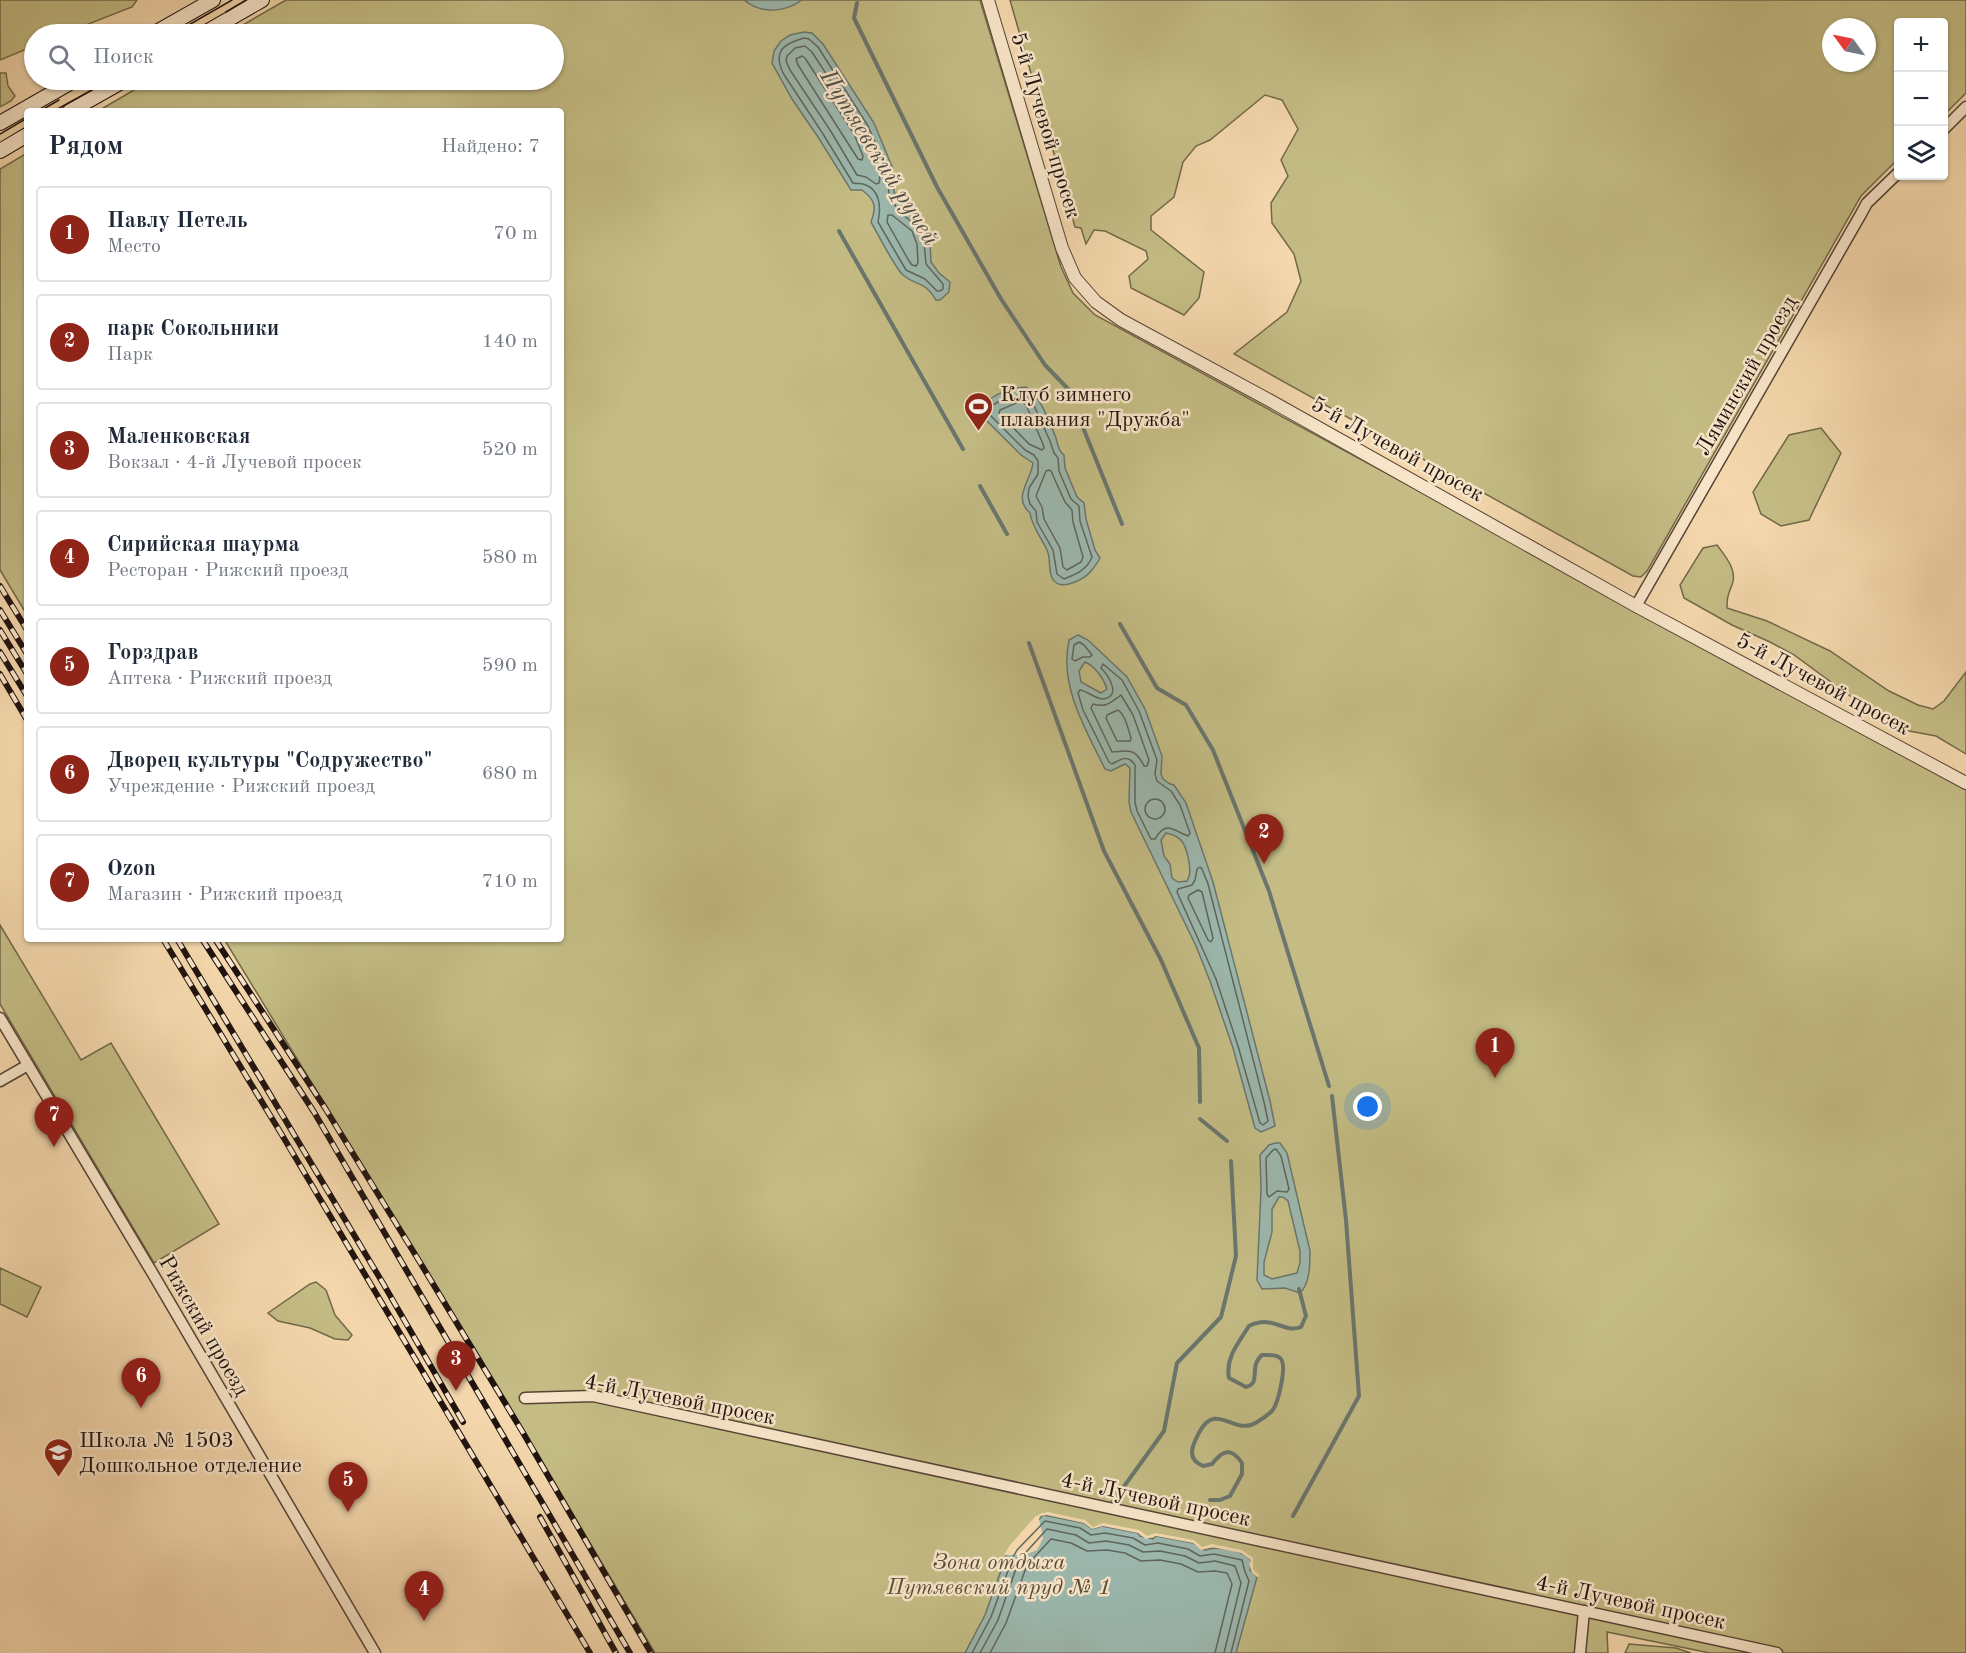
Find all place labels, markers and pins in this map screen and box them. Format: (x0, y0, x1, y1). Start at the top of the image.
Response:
place label: Клуб зимнего плавания "Дружба" (1000, 384, 1190, 431)
sports icon: Клуб зимнего плавания "Дружба" (963, 390, 995, 432)
pin: 2 (1244, 814, 1284, 864)
pin: 1 (1476, 1028, 1514, 1078)
pin: 7 (34, 1098, 74, 1147)
pin: 3 (436, 1342, 476, 1391)
pin: 6 (122, 1358, 160, 1408)
place label: Школа № 1503 Дошкольное отделение (79, 1430, 302, 1477)
school or university icon: Школа № 1503 Дошкольное отделение (42, 1436, 74, 1478)
pin: 5 (328, 1462, 368, 1512)
pin: 4 (404, 1572, 444, 1621)

